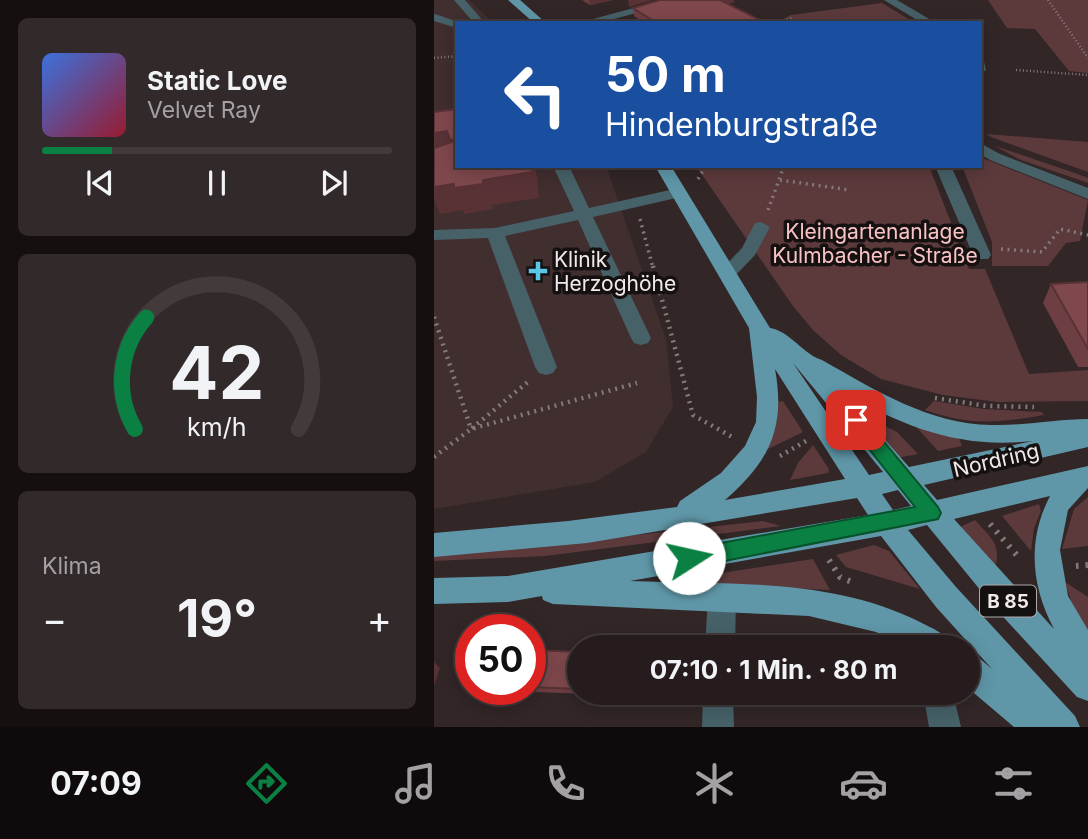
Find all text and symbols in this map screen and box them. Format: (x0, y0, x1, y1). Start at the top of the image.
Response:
text: 50 m (605, 45, 726, 104)
icon: left (490, 49, 581, 140)
text: Static Love (147, 65, 288, 96)
text: Velvet Ray (147, 96, 261, 124)
text: Hindenburgstraße (605, 105, 878, 144)
icon: previous (81, 164, 119, 202)
icon: pause (198, 164, 236, 202)
icon: next (315, 164, 353, 202)
park label: Kleingartenanlage Kulmbacher - Straße (772, 219, 978, 268)
place label: Klinik Herzoghöhe (554, 247, 676, 296)
marker: Klinik Herzoghöhe (528, 261, 548, 281)
text: 42 (169, 329, 265, 418)
pin (826, 390, 886, 450)
icon: arrive (837, 401, 875, 439)
text: km/h (187, 412, 247, 442)
street label: Nordring (951, 438, 1041, 482)
position arrow (652, 521, 726, 595)
text: Klima (42, 552, 102, 580)
road number: B 85 (980, 586, 1036, 616)
text: 19° (177, 587, 257, 650)
text: − (42, 596, 67, 642)
text: + (367, 596, 392, 642)
speed limit sign: 50 (455, 614, 546, 705)
text: 07:10 · 1 Min. · 80 m (650, 654, 897, 685)
icon: directions (242, 759, 291, 808)
icon: music (391, 759, 440, 808)
icon: phone (541, 759, 590, 808)
icon: climate (690, 759, 739, 808)
icon: car (839, 759, 888, 808)
icon: filters (989, 759, 1038, 808)
text: 07:09 (50, 764, 142, 803)

